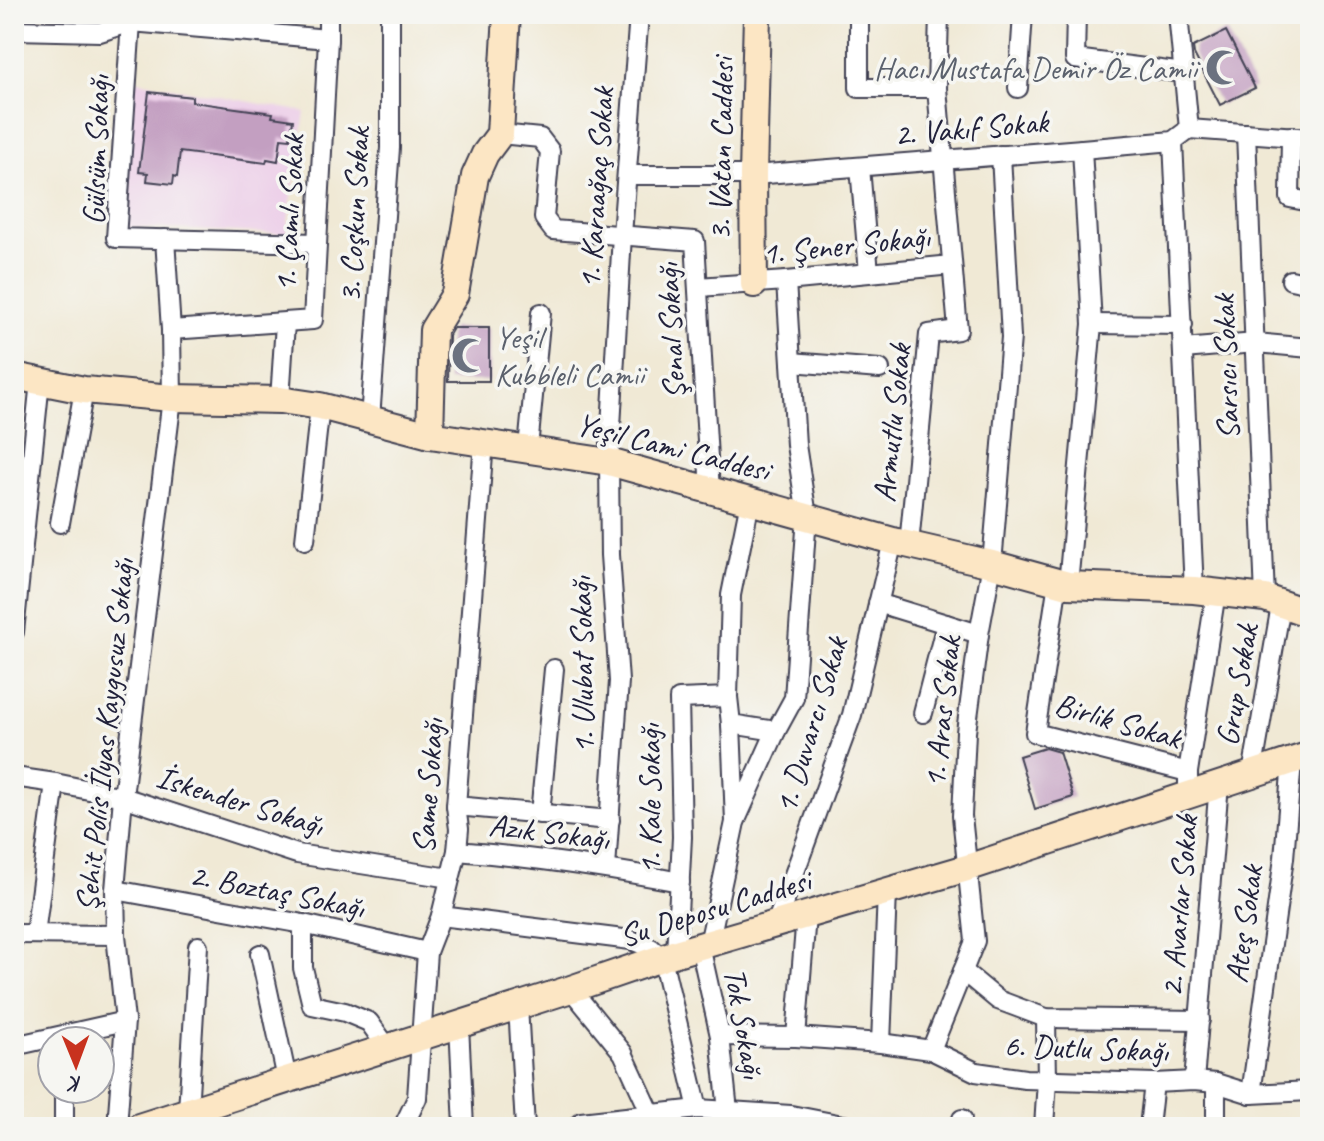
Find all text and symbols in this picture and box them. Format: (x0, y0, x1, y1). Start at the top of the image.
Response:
place label: Hacı Mustafa Demir Öz Camii (874, 48, 1201, 89)
mosque icon: Hacı Mustafa Demir Öz Camii (1204, 49, 1242, 87)
street label: 3. Vatan Caddesi (699, 53, 743, 241)
street label: Gülsüm Sokağı (73, 73, 119, 225)
street label: 1. Karaağaç Sokak (569, 84, 624, 290)
street label: 2. Vakıf Sokak (893, 101, 1052, 155)
street label: 3. Coşkun Sokak (329, 124, 379, 304)
street label: 1. Çamlı Sokak (264, 131, 314, 293)
street label: 1. Şener Sokağı (760, 216, 934, 274)
street label: Şenal Sokağı (647, 260, 695, 400)
street label: Sarsıcı Sokak (1203, 291, 1249, 440)
place label: Yeşil Kubbleli Camii (495, 317, 648, 395)
mosque icon: Yeşil Kubbleli Camii (450, 336, 488, 374)
street label: Armutlu Sokak (863, 340, 921, 504)
street label: Yeşil Cami Caddesi (572, 403, 778, 492)
street label: Şehit Polis İlyas Kaygusuz Sokağı (66, 555, 144, 913)
street label: 1. Ulubat Sokağı (560, 574, 604, 754)
street label: Grup Sokak (1206, 619, 1268, 749)
street label: 1. Duvarcı Sokak (765, 630, 858, 818)
street label: 1. Aras Sokak (914, 632, 971, 790)
street label: Birlik Sokak (1050, 683, 1188, 759)
street label: Same Sokağı (403, 715, 453, 855)
street label: 1. Kale Sokağı (629, 722, 670, 874)
street label: İskender Sokağı (152, 756, 330, 846)
street label: Azık Sokağı (487, 804, 613, 860)
street label: 2. Avarlar Sokak (1151, 811, 1208, 998)
street label: 2. Boztaş Sokağı (186, 854, 370, 928)
street label: Su Deposu Caddesi (614, 858, 819, 957)
street label: Ateş Sokak (1215, 860, 1273, 985)
street label: Tok Sokağı (714, 965, 774, 1083)
north arrow (36, 1025, 116, 1105)
street label: 6. Dutlu Sokağı (1003, 1025, 1171, 1071)
text: K (66, 1070, 82, 1098)

